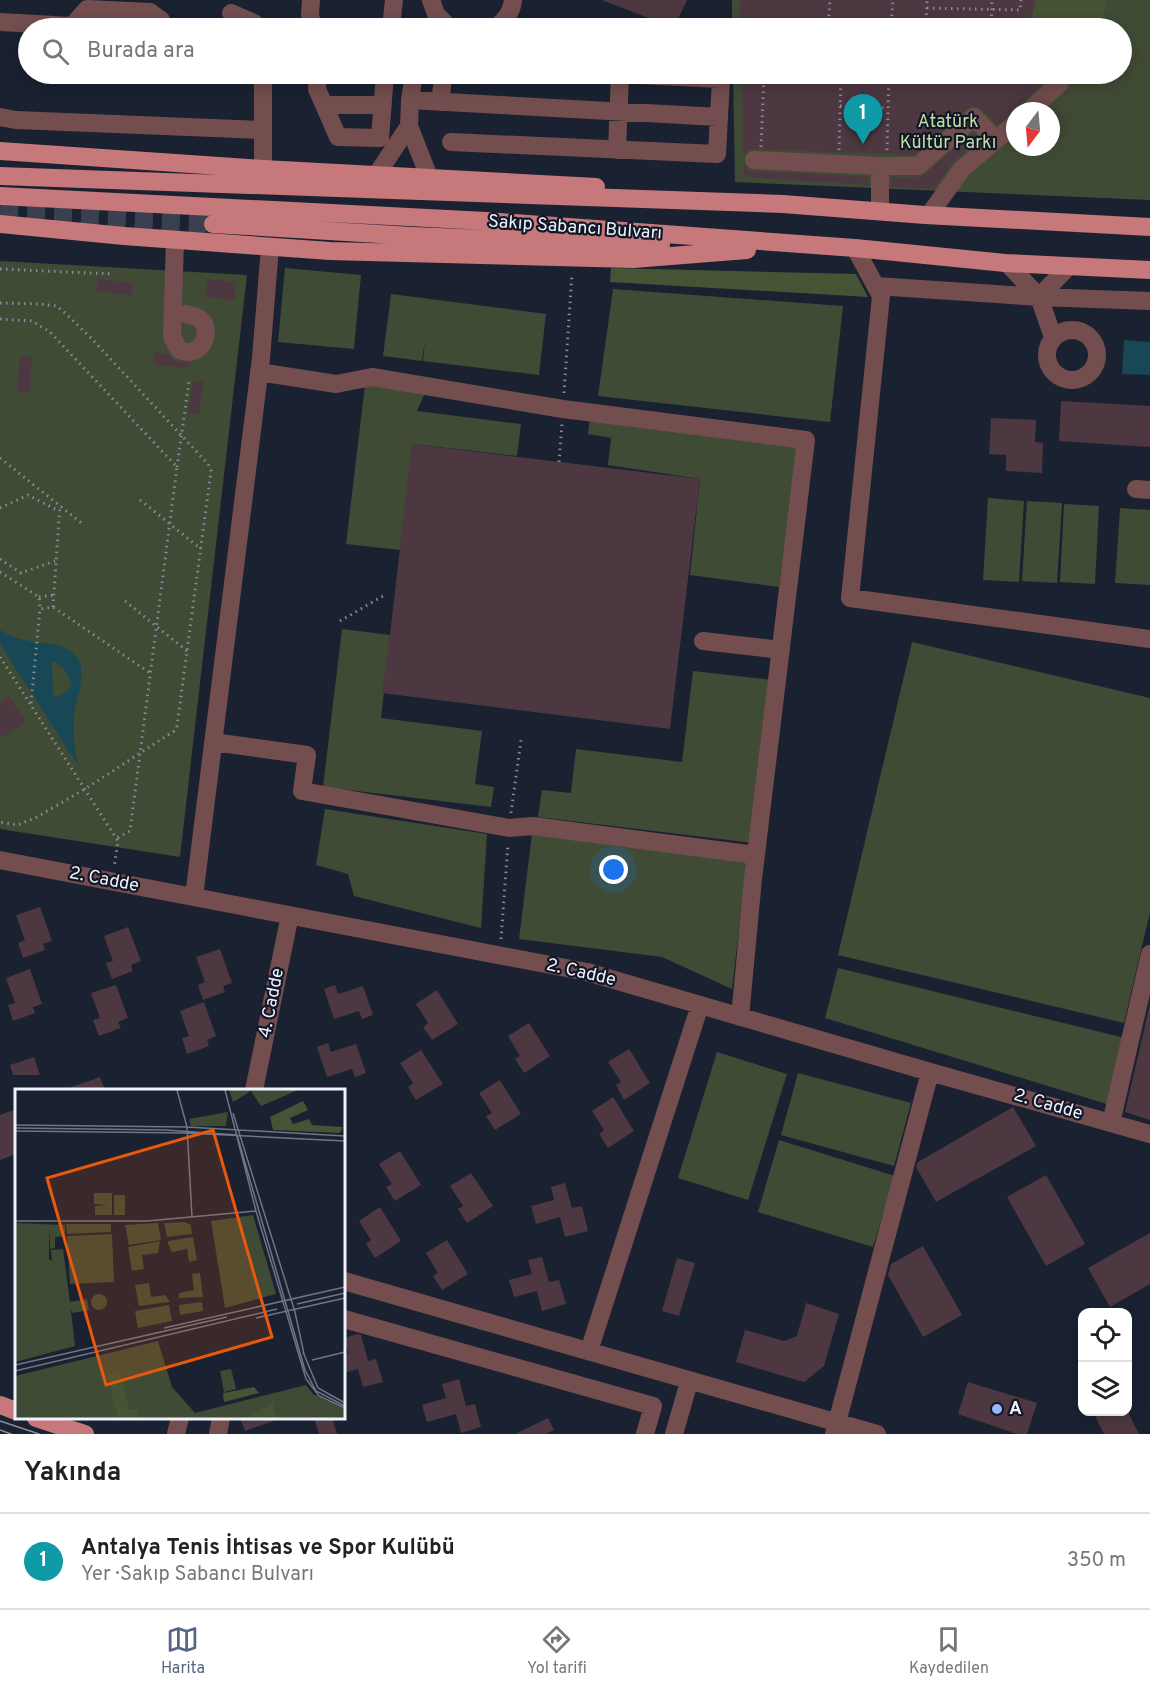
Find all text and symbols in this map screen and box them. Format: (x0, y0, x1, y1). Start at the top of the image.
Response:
search box (18, 18, 1132, 84)
icon: search (39, 35, 72, 68)
text: Burada ara (87, 38, 195, 65)
pin: 1 (844, 94, 882, 144)
north arrow (1006, 102, 1060, 156)
park label: Atatürk Kültür Parkı (900, 111, 996, 155)
street label: Sakıp Sabancı Bulvarı (487, 210, 663, 246)
your location (599, 855, 628, 884)
street label: 2. Cadde (67, 862, 141, 898)
street label: 2. Cadde (544, 954, 618, 992)
street label: 4. Cadde (254, 966, 290, 1040)
street label: 2. Cadde (1011, 1084, 1085, 1126)
inset map (15, 1089, 345, 1419)
map controls (1078, 1308, 1132, 1416)
button: locate (1078, 1308, 1132, 1362)
button: layers (1078, 1362, 1132, 1416)
place label: A (1009, 1398, 1022, 1421)
marker: A (990, 1402, 1004, 1416)
text: Yakında (24, 1457, 121, 1490)
text: Antalya Tenis İhtisas ve Spor Kulübü (81, 1535, 455, 1562)
text: 1 (40, 1548, 48, 1574)
text: 350 m (1067, 1548, 1126, 1574)
text: Yer · Sakıp Sabancı Bulvarı (81, 1562, 314, 1588)
tab: Harita (161, 1623, 205, 1679)
tab: Yol tarifi (527, 1623, 587, 1679)
tab: Kaydedilen (909, 1623, 989, 1679)

